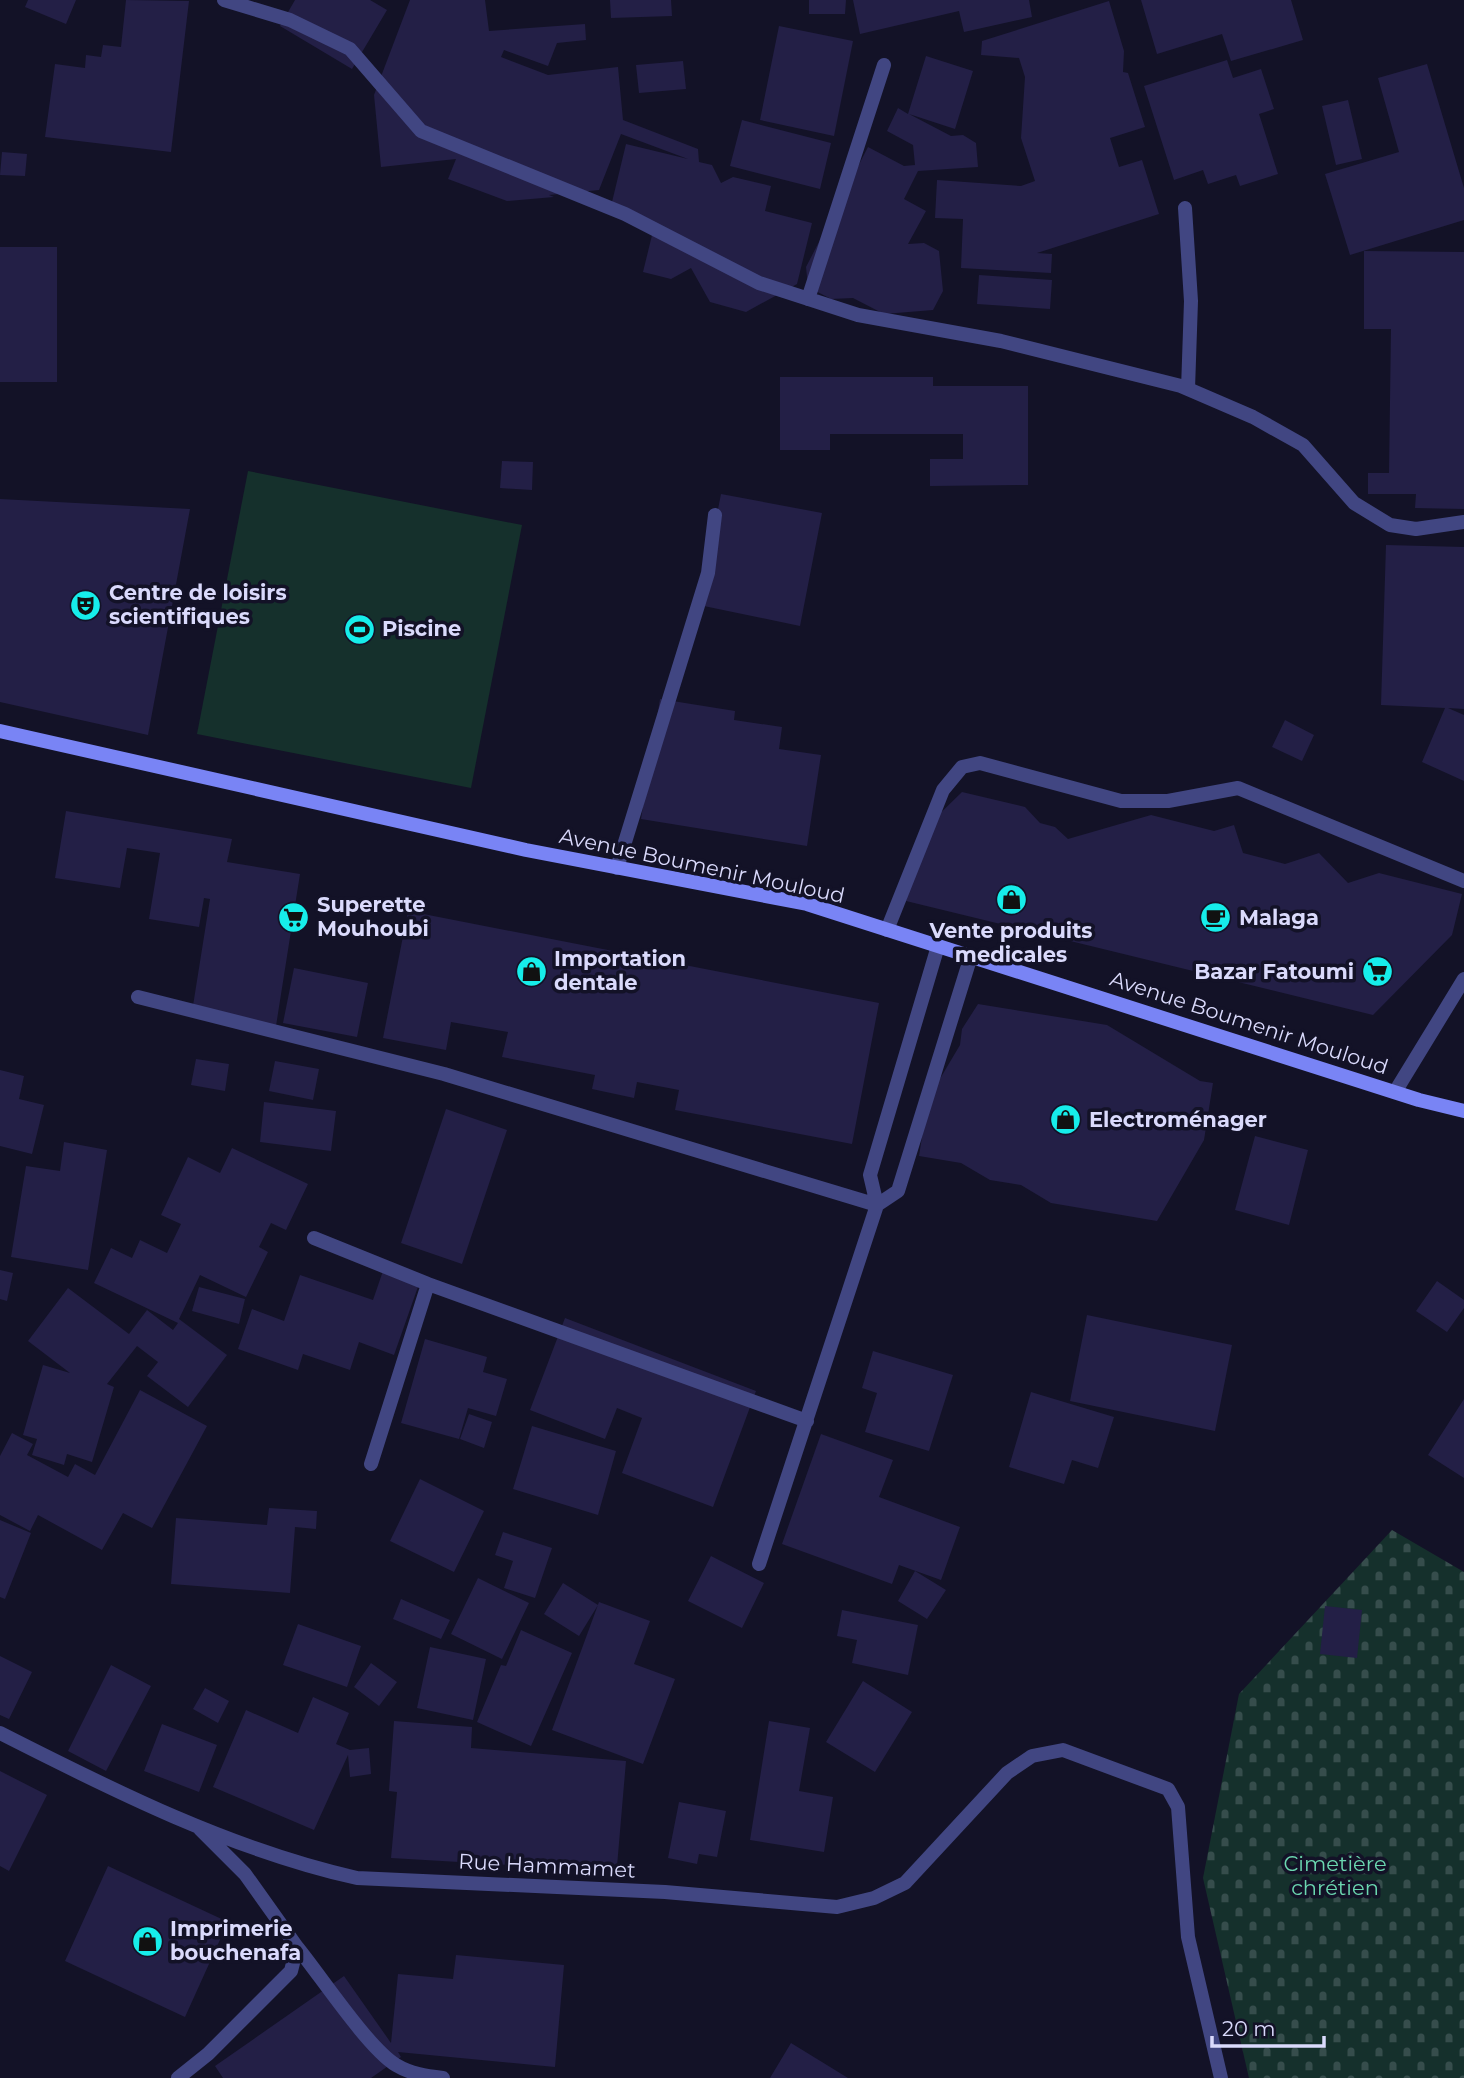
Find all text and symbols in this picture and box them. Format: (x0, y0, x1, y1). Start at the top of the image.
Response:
place label: Centre de loisirs scientifiques (109, 580, 287, 629)
theatre icon: Centre de loisirs scientifiques (69, 588, 103, 622)
sports icon: Piscine (342, 612, 376, 646)
place label: Piscine (382, 616, 461, 641)
street label: Avenue Boumenir Mouloud (557, 823, 847, 908)
shop icon: Vente produits medicales (994, 882, 1028, 916)
place label: Superette Mouhoubi (317, 892, 429, 941)
supermarket icon: Superette Mouhoubi (277, 900, 311, 934)
cafe icon: Malaga (1199, 901, 1233, 935)
place label: Malaga (1239, 905, 1319, 930)
place label: Vente produits medicales (929, 918, 1092, 967)
place label: Importation dentale (554, 946, 686, 995)
shop icon: Importation dentale (514, 954, 548, 988)
supermarket icon: Bazar Fatoumi (1360, 955, 1394, 989)
place label: Bazar Fatoumi (1194, 959, 1354, 984)
street label: Avenue Boumenir Mouloud (1107, 966, 1391, 1079)
shop icon: Electroménager (1049, 1103, 1083, 1137)
place label: Electroménager (1089, 1107, 1267, 1132)
street label: Rue Hammamet (458, 1848, 636, 1883)
park label: Cimetière chrétien (1283, 1851, 1387, 1900)
place label: Imprimerie bouchenafa (170, 1916, 301, 1965)
shop icon: Imprimerie bouchenafa (130, 1924, 164, 1958)
scale bar (1212, 2004, 1324, 2048)
text: 20 m (1222, 2016, 1276, 2041)

